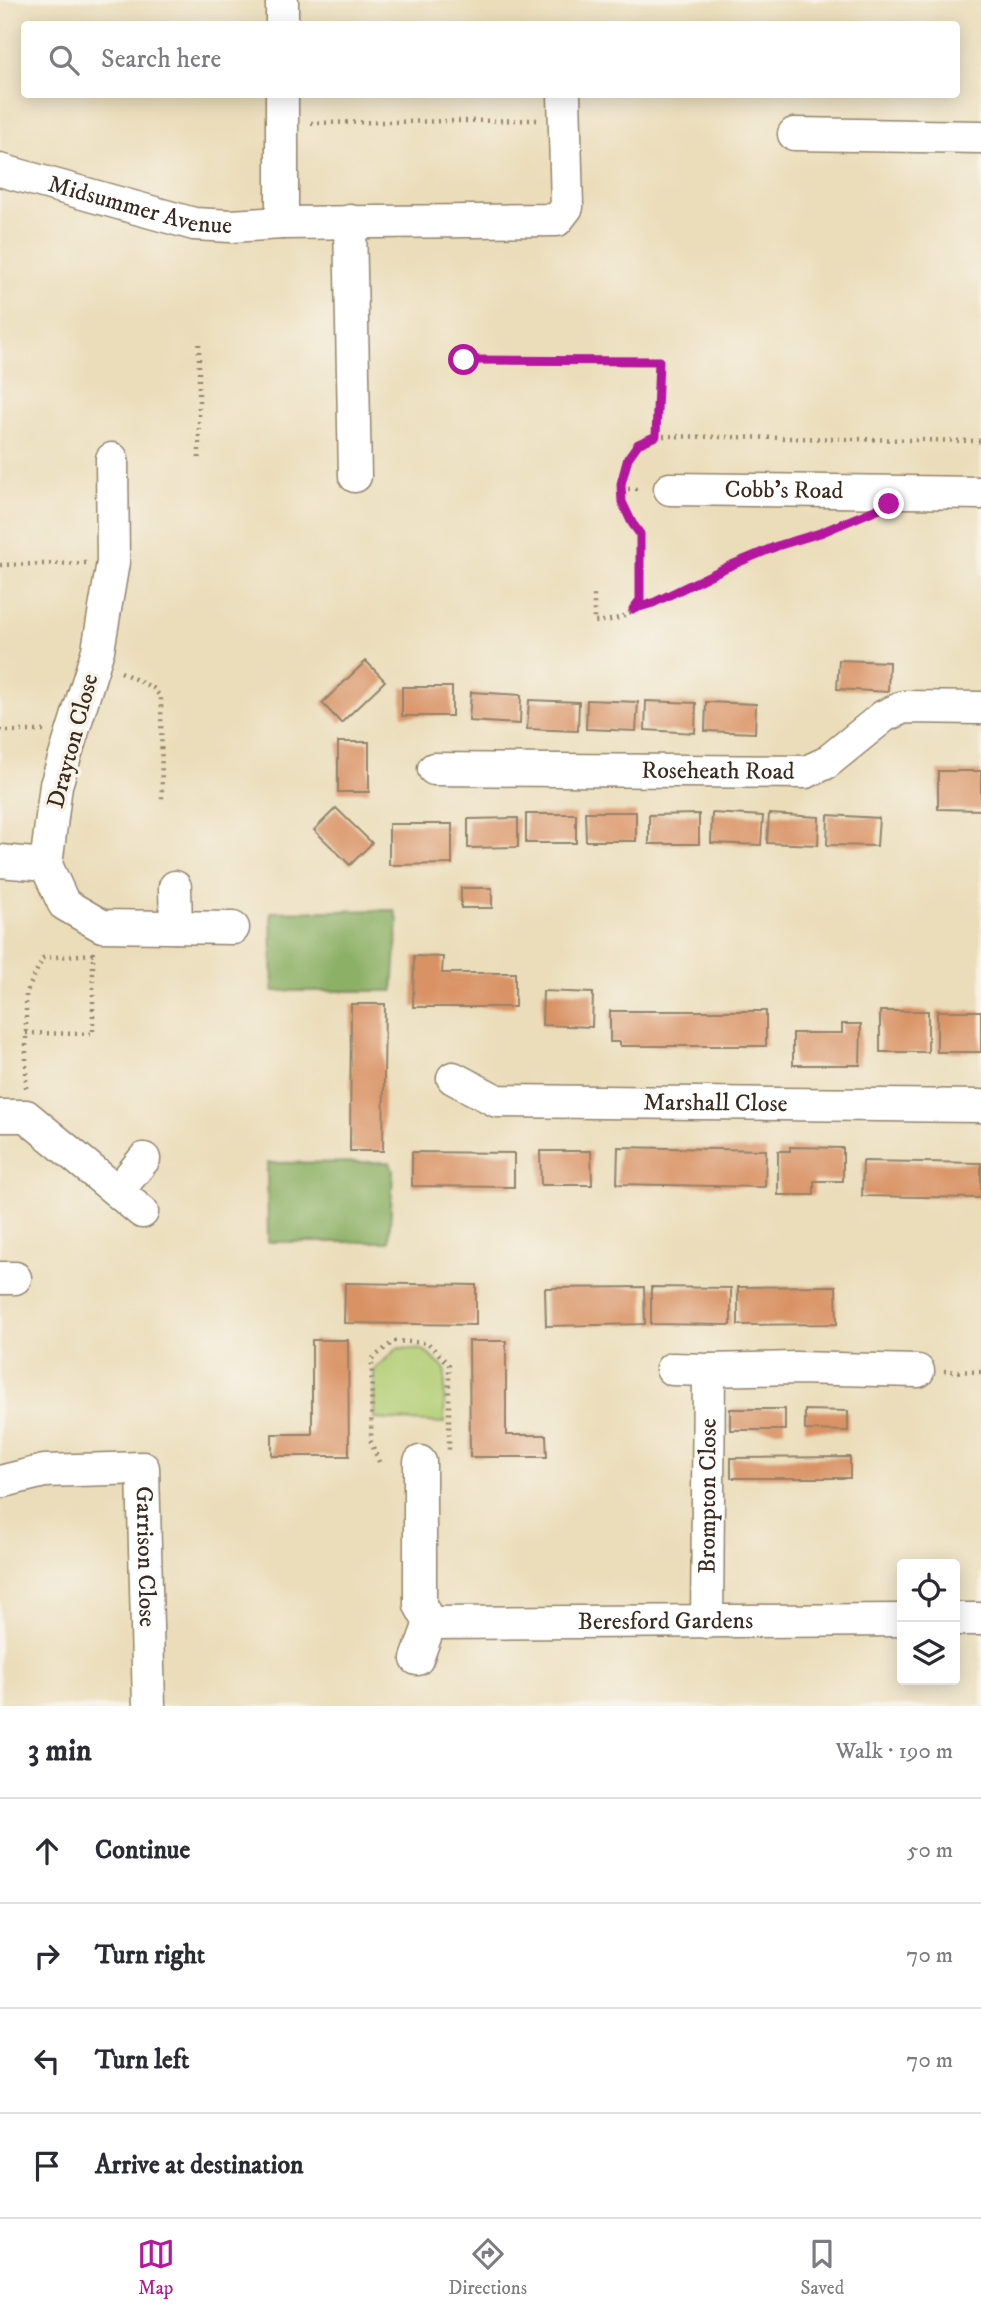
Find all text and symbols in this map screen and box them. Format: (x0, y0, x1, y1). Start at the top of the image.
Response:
search box (21, 21, 960, 98)
icon: search (45, 41, 83, 79)
text: Search here (101, 43, 221, 76)
street label: Midsummer Avenue (45, 169, 233, 241)
route start (448, 344, 479, 375)
street label: Cobb's Road (724, 475, 844, 506)
route end (873, 488, 904, 519)
street label: Drayton Close (41, 670, 105, 812)
street label: Roseheath Road (641, 756, 795, 787)
street label: Marshall Close (643, 1088, 788, 1119)
street label: Brompton Close (692, 1418, 724, 1574)
street label: Garrison Close (128, 1486, 162, 1628)
map controls (897, 1559, 960, 1685)
button: locate (897, 1559, 960, 1622)
street label: Beresford Gardens (578, 1606, 753, 1637)
button: layers (897, 1622, 960, 1685)
text: 3 min (28, 1733, 92, 1770)
text: Walk · 190 m (835, 1737, 953, 1766)
icon: ahead (28, 1832, 66, 1870)
text: Continue (95, 1834, 190, 1867)
text: 50 m (907, 1836, 953, 1865)
icon: right (28, 1937, 66, 1975)
text: Turn right (95, 1939, 205, 1972)
text: 70 m (906, 1941, 953, 1970)
icon: left (28, 2042, 66, 2080)
text: Turn left (95, 2044, 189, 2077)
text: 70 m (906, 2046, 953, 2075)
icon: arrive (28, 2147, 66, 2185)
text: Arrive at destination (95, 2149, 304, 2182)
tab: Map (137, 2235, 175, 2300)
tab: Directions (448, 2235, 527, 2300)
tab: Saved (801, 2235, 844, 2300)

